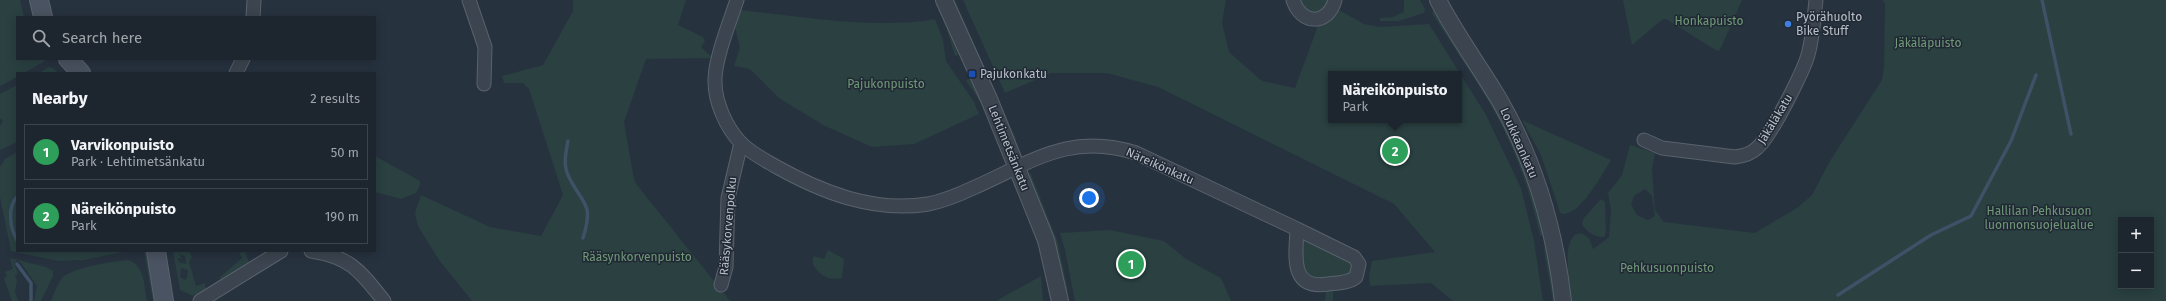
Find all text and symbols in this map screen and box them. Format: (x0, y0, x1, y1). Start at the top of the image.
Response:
place label: Pyörähuolto Bike Stuff (1796, 10, 1862, 38)
park label: Honkapuisto (1675, 14, 1743, 28)
search box (16, 16, 376, 60)
marker: Pyörähuolto Bike Stuff (1783, 19, 1793, 29)
icon: search (30, 27, 52, 49)
text: Search here (62, 29, 142, 47)
park label: Jäkäläpuisto (1895, 36, 1961, 50)
place label: Pajukonkatu (980, 67, 1047, 81)
marker: Pajukonkatu (967, 69, 977, 79)
popup (1328, 71, 1462, 123)
park label: Pajukonpuisto (847, 77, 925, 91)
text: Näreikönpuisto (1342, 81, 1448, 99)
text: Nearby (32, 88, 87, 109)
text: 2 results (310, 91, 360, 106)
street label: Jäkäläkatu (1754, 91, 1796, 147)
text: Park (1342, 99, 1368, 114)
street label: Lehtimetsänkatu (985, 103, 1033, 193)
street label: Loukkaankatu (1497, 106, 1541, 180)
text: Varvikonpuisto (71, 136, 174, 154)
pin: 2 (1382, 136, 1408, 166)
text: 1 (43, 145, 49, 160)
text: 50 m (331, 145, 359, 160)
street label: Näreikönkatu (1124, 145, 1196, 187)
text: Park · Lehtimetsänkatu (71, 154, 205, 169)
street label: Rääsykorvenpolku (717, 176, 739, 276)
your location (1079, 188, 1099, 208)
text: Näreikönpuisto (71, 200, 176, 218)
park label: Hallilan Pehkusuon luonnonsuojelualue (1984, 204, 2094, 232)
text: 2 (43, 209, 49, 224)
text: 190 m (325, 209, 359, 224)
map controls (2118, 217, 2154, 289)
button: + (2118, 217, 2154, 253)
text: Park (71, 218, 97, 233)
pin: 1 (1118, 249, 1144, 279)
park label: Rääsynkorvenpuisto (582, 250, 692, 264)
button: − (2118, 253, 2154, 289)
park label: Pehkusuonpuisto (1620, 261, 1714, 275)

